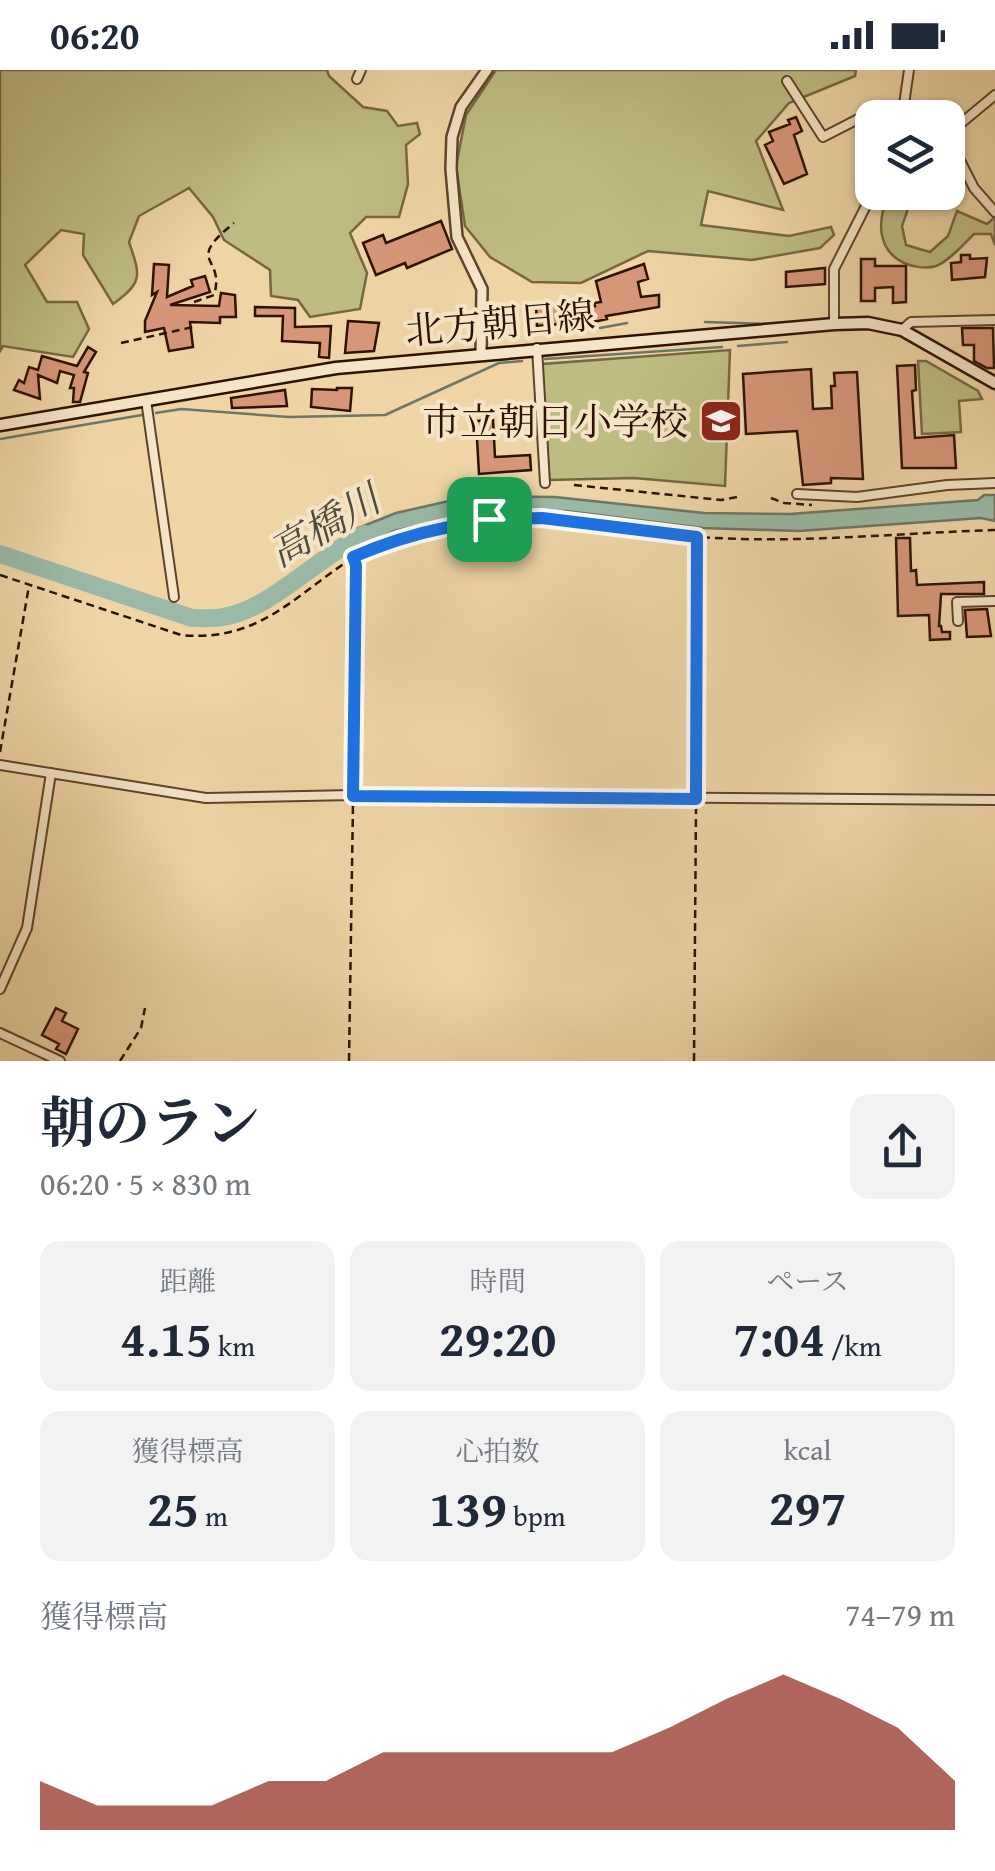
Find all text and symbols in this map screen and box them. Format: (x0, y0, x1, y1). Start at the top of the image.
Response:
text: 06:20 (50, 7, 140, 63)
map controls (855, 100, 965, 210)
button: layers (855, 100, 965, 210)
street label: 北方朝日線 (403, 286, 597, 358)
place label: 市立朝日小学校 (422, 393, 688, 449)
school or university icon: 市立朝日小学校 (698, 398, 744, 444)
water label: 高橋川 (257, 467, 394, 581)
pin (447, 477, 532, 562)
icon: arrive (462, 492, 517, 547)
text: 朝のラン (40, 1082, 260, 1162)
button: share (850, 1094, 955, 1199)
text: 06:20 · 5 × 830 m (40, 1160, 251, 1207)
text: 距離 (159, 1260, 216, 1301)
text: 時間 (469, 1260, 526, 1301)
text: ペース (766, 1260, 849, 1301)
text: 4.15 (120, 1301, 212, 1374)
text: 29:20 (439, 1301, 556, 1374)
text: 7:04 (733, 1301, 825, 1374)
text: km (212, 1325, 255, 1366)
text: /km (825, 1325, 882, 1366)
text: kcal (784, 1429, 831, 1470)
text: 獲得標高 (131, 1430, 244, 1471)
text: 心拍数 (455, 1430, 540, 1471)
text: 297 (769, 1470, 846, 1543)
text: 25 (147, 1471, 199, 1544)
text: 139 (429, 1471, 507, 1544)
text: m (199, 1495, 228, 1536)
text: bpm (507, 1495, 566, 1536)
text: 74–79 m (845, 1591, 955, 1638)
text: 獲得標高 (40, 1593, 168, 1640)

